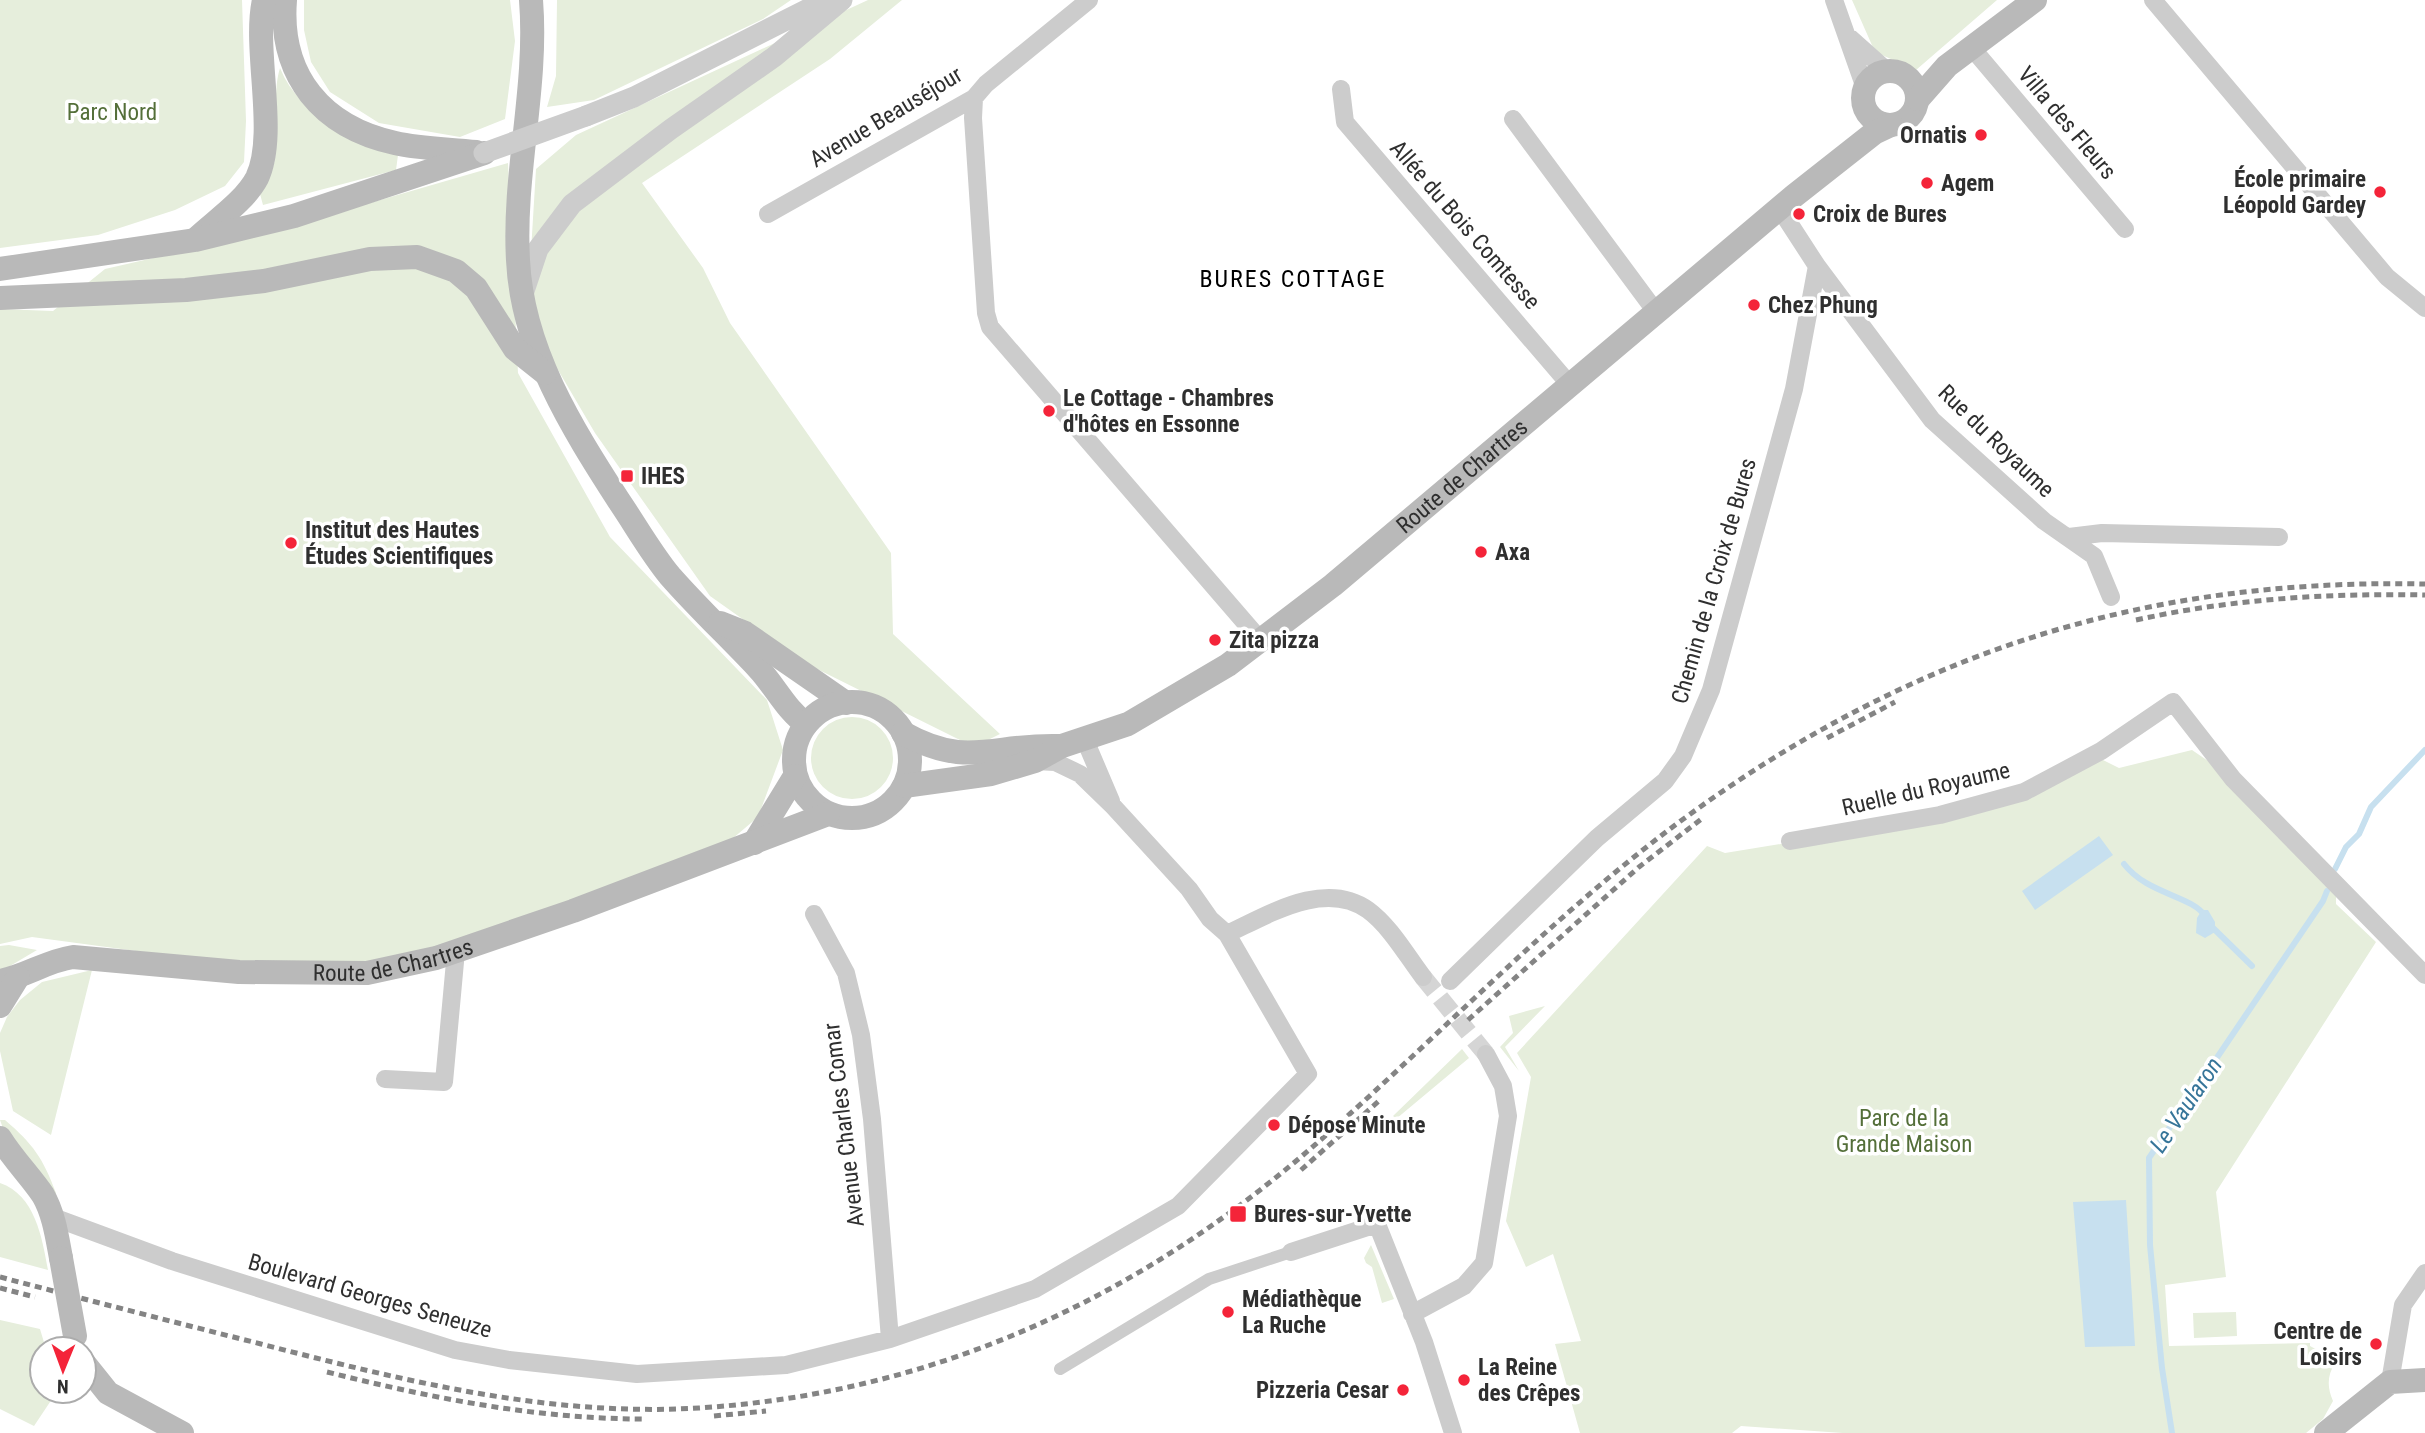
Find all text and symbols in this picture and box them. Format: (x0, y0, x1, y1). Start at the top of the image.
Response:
street label: Avenue Beauséjour (805, 61, 967, 173)
street label: Villa des Fleurs (2012, 61, 2122, 185)
park label: Parc Nord (67, 99, 157, 126)
place label: Ornatis (1900, 122, 1967, 149)
marker: Ornatis (1973, 127, 1989, 143)
street label: Allée du Bois Comtesse (1384, 135, 1546, 315)
place label: École primaire Léopold Gardey (2223, 165, 2367, 219)
place label: Agem (1941, 170, 1994, 197)
marker: Agem (1919, 175, 1935, 191)
marker: École primaire Léopold Gardey (2372, 184, 2388, 200)
place label: Croix de Bures (1813, 201, 1947, 228)
marker: Croix de Bures (1791, 206, 1807, 222)
district label: BURES COTTAGE (1200, 265, 1386, 293)
place label: Chez Phung (1768, 292, 1878, 319)
marker: Chez Phung (1746, 297, 1762, 313)
street label: Rue du Royaume (1933, 379, 2059, 503)
place label: Le Cottage - Chambres d'hôtes en Essonne (1063, 385, 1274, 438)
marker: Le Cottage - Chambres d'hôtes en Essonne (1041, 403, 1057, 419)
street label: Route de Chartres (1391, 413, 1533, 539)
street label: Chemin de la Croix de Bures (1666, 455, 1762, 707)
place label: IHES (641, 463, 685, 490)
marker: IHES (619, 468, 635, 484)
place label: Institut des Hautes Études Scientifiques (305, 517, 493, 570)
marker: Institut des Hautes Études Scientifiques (283, 535, 299, 551)
place label: Axa (1495, 539, 1530, 566)
marker: Axa (1473, 544, 1489, 560)
place label: Zita pizza (1229, 627, 1319, 654)
marker: Zita pizza (1207, 632, 1223, 648)
street label: Ruelle du Royaume (1839, 757, 2013, 821)
street label: Route de Chartres (313, 933, 476, 987)
street label: Avenue Charles Comar (818, 1021, 870, 1229)
water label: Le Vaularon (2144, 1052, 2228, 1158)
park label: Parc de la Grande Maison (1836, 1105, 1972, 1158)
place label: Dépose Minute (1288, 1112, 1426, 1139)
marker: Dépose Minute (1266, 1117, 1282, 1133)
place label: Bures-sur-Yvette (1254, 1201, 1412, 1228)
marker: Bures-sur-Yvette (1228, 1204, 1248, 1224)
street label: Boulevard Georges Seneuze (245, 1248, 495, 1344)
place label: Médiathèque La Ruche (1242, 1286, 1362, 1339)
marker: Médiathèque La Ruche (1220, 1304, 1236, 1320)
place label: Centre de Loisirs (2273, 1318, 2362, 1371)
north arrow (28, 1335, 98, 1405)
marker: Centre de Loisirs (2368, 1336, 2384, 1352)
place label: La Reine des Crêpes (1478, 1354, 1581, 1407)
marker: La Reine des Crêpes (1456, 1372, 1472, 1388)
text: N (57, 1375, 69, 1398)
place label: Pizzeria Cesar (1256, 1377, 1389, 1404)
marker: Pizzeria Cesar (1395, 1382, 1411, 1398)

